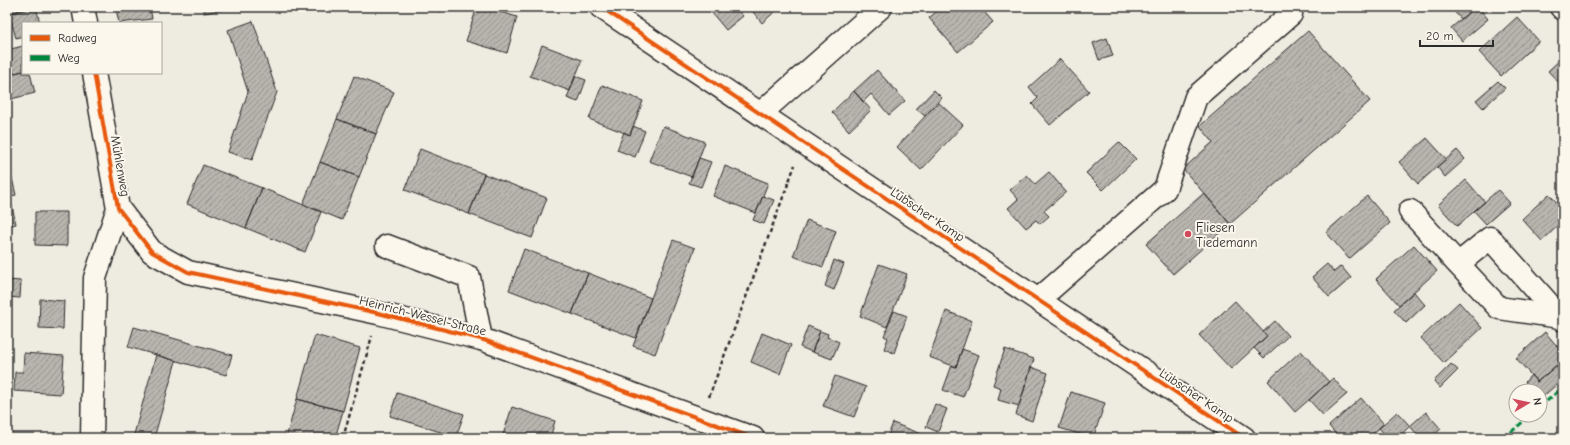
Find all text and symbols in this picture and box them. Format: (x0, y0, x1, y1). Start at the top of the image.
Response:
legend (22, 22, 162, 74)
scale bar (1420, 22, 1493, 48)
text: 20 m (1426, 29, 1454, 43)
text: Radweg (58, 31, 97, 45)
text: Weg (58, 51, 80, 65)
street label: Mühlenweg (108, 134, 133, 198)
street label: Lübscher Kamp (888, 184, 968, 245)
place label: Fliesen Tiedemann (1196, 220, 1258, 250)
marker: Fliesen Tiedemann (1183, 229, 1193, 239)
street label: Heinrich-Wessel-Straße (358, 292, 488, 339)
street label: Lübscher Kamp (1157, 365, 1237, 426)
north arrow (1508, 383, 1548, 423)
text: N (1530, 397, 1544, 406)

